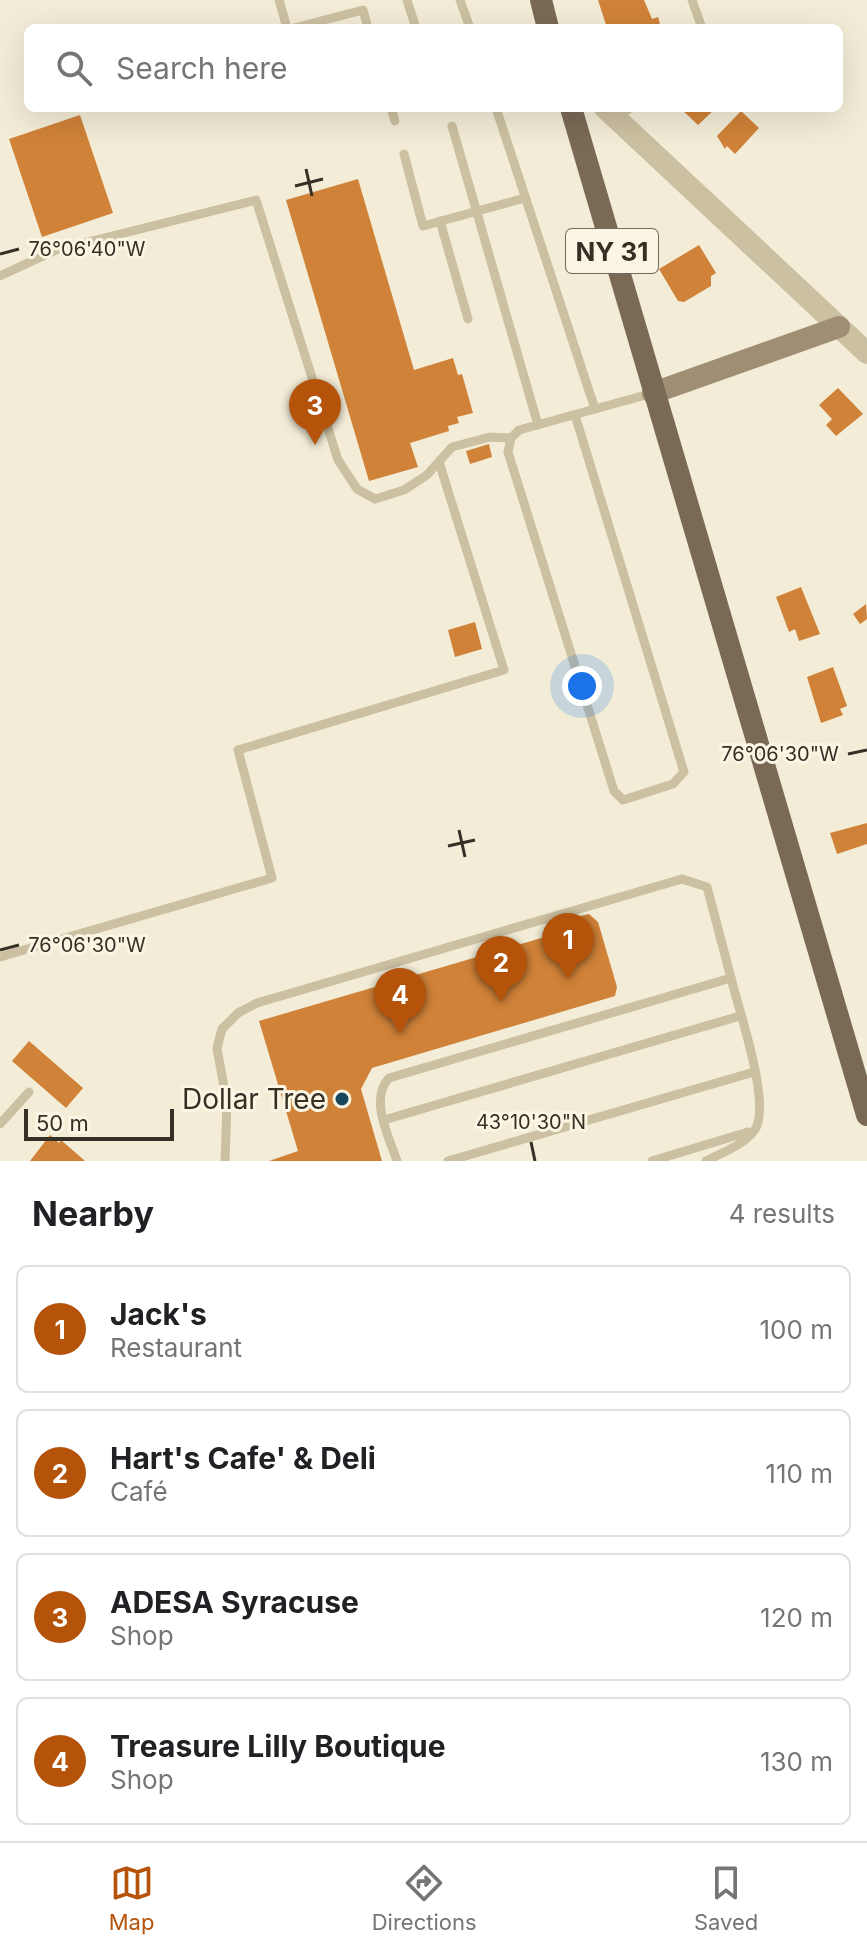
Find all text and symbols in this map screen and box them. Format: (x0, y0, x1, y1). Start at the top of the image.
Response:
search box (24, 24, 843, 112)
icon: search (52, 46, 96, 90)
text: Search here (116, 50, 288, 86)
road number: NY 31 (566, 229, 658, 273)
text: 76°06'40"W (29, 237, 146, 261)
pin: 3 (289, 379, 341, 445)
your location (562, 666, 602, 706)
text: 76°06'30"W (721, 742, 839, 766)
pin: 1 (542, 913, 594, 979)
text: 76°06'30"W (28, 933, 146, 957)
pin: 2 (475, 936, 527, 1002)
pin: 4 (374, 968, 426, 1034)
place label: Dollar Tree (182, 1082, 326, 1116)
marker: Dollar Tree (333, 1090, 351, 1108)
scale bar (24, 1105, 174, 1141)
text: 50 m (36, 1110, 89, 1136)
text: 43°10'30"N (476, 1110, 586, 1134)
text: Nearby (32, 1193, 154, 1234)
text: 4 results (729, 1198, 835, 1229)
text: Jack's (110, 1296, 207, 1332)
text: 1 (54, 1314, 66, 1345)
text: 100 m (760, 1314, 833, 1345)
text: Restaurant (110, 1332, 242, 1363)
text: Hart's Cafe' & Deli (110, 1440, 376, 1476)
text: 2 (52, 1458, 68, 1489)
text: 110 m (765, 1458, 833, 1489)
text: Café (110, 1476, 168, 1507)
text: ADESA Syracuse (110, 1584, 359, 1620)
text: 3 (52, 1602, 68, 1633)
text: 120 m (760, 1602, 833, 1633)
text: Shop (110, 1620, 174, 1651)
text: Treasure Lilly Boutique (110, 1728, 446, 1764)
text: 4 (51, 1746, 69, 1777)
text: 130 m (760, 1746, 833, 1777)
text: Shop (110, 1764, 174, 1795)
tab: Map (109, 1861, 154, 1935)
tab: Directions (372, 1861, 477, 1935)
tab: Saved (694, 1861, 758, 1935)

